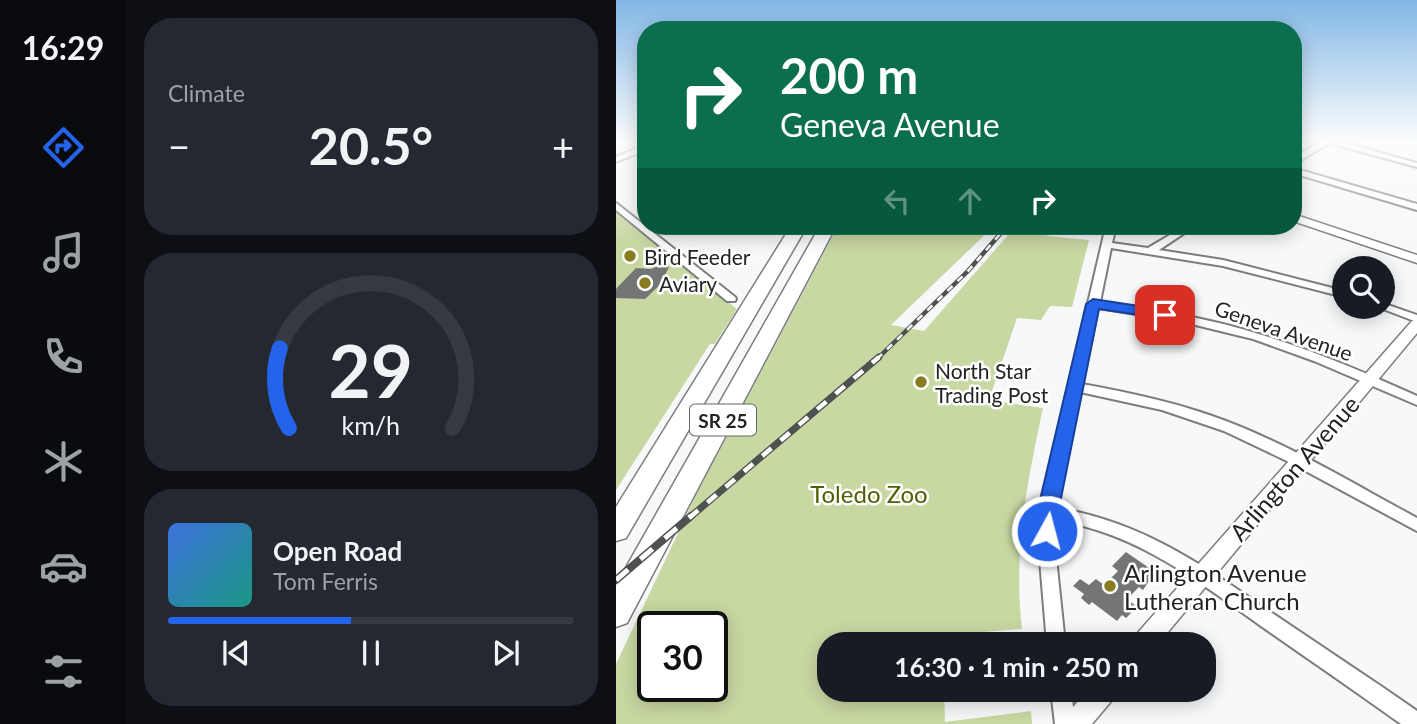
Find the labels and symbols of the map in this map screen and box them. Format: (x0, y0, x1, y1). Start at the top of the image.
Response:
place label: Bird Feeder (644, 244, 751, 269)
marker: Bird Feeder (622, 248, 638, 264)
place label: Aviary (659, 271, 717, 296)
marker: Aviary (637, 275, 653, 291)
pin (1135, 285, 1195, 345)
street label: Geneva Avenue (1212, 295, 1356, 365)
place label: North Star Trading Post (935, 358, 1049, 407)
marker: North Star Trading Post (913, 374, 929, 390)
street label: Arlington Avenue (1223, 390, 1365, 546)
road number: SR 25 (690, 404, 756, 436)
park label: Toledo Zoo (810, 479, 928, 508)
position arrow (1010, 494, 1084, 568)
place label: Arlington Avenue Lutheran Church (1124, 558, 1307, 615)
marker: Arlington Avenue Lutheran Church (1102, 578, 1118, 594)
speed limit sign: 30 (637, 611, 728, 702)

